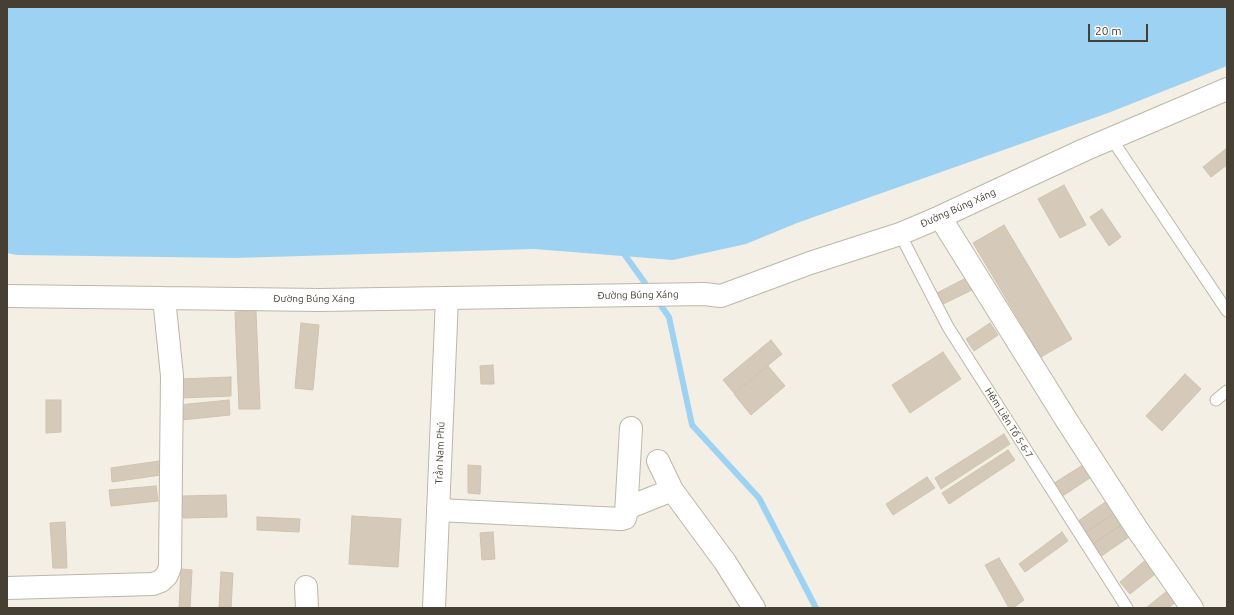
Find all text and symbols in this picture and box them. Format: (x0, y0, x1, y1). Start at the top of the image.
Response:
scale bar (1090, 16, 1150, 42)
text: 20 m (1095, 24, 1122, 37)
street label: Đường Búng Xáng (918, 186, 998, 230)
street label: Đường Búng Xáng (597, 288, 679, 302)
street label: Đường Búng Xáng (273, 293, 355, 305)
street label: Hẻm Liên Tổ 5-6-7 (983, 386, 1035, 460)
street label: Trần Nam Phú (433, 421, 447, 485)

